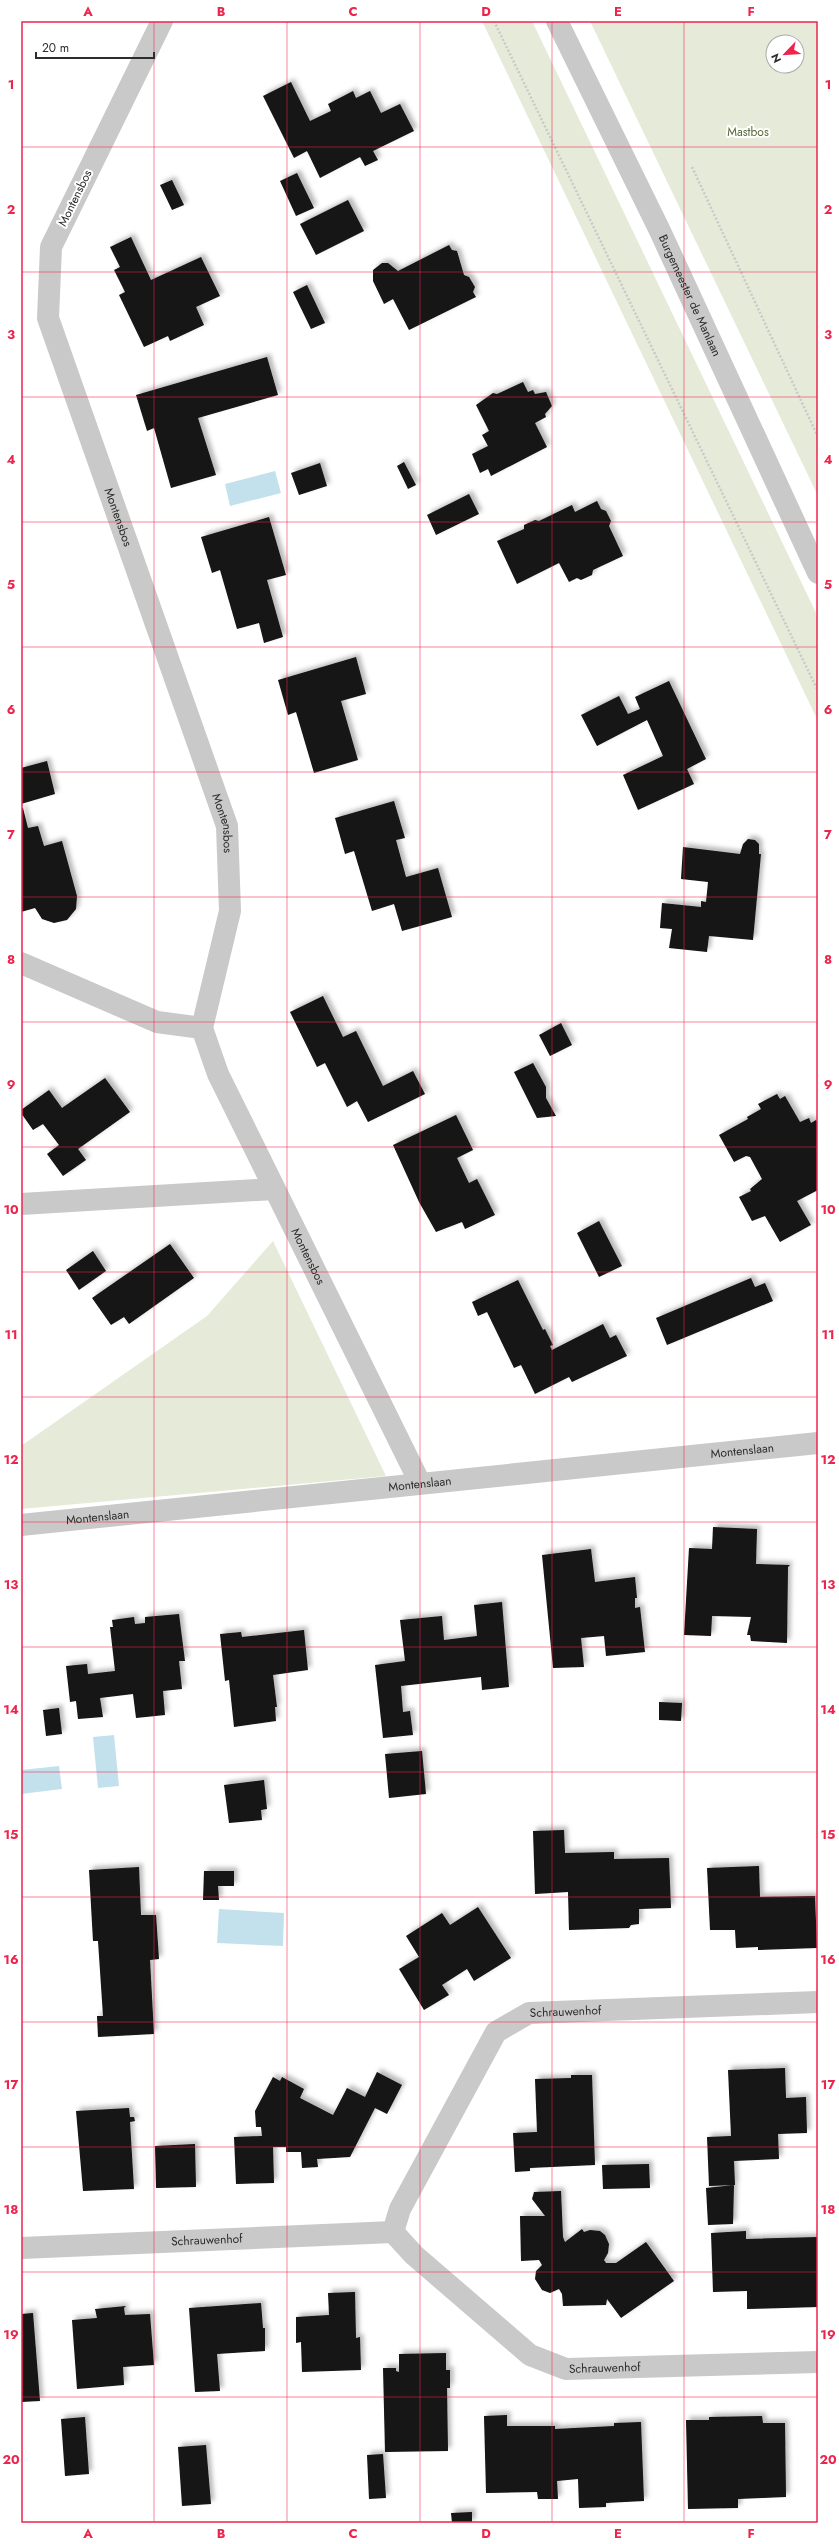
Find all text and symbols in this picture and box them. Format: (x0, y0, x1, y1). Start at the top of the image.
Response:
text: A (82, 2, 93, 21)
text: B (217, 2, 226, 21)
text: C (348, 2, 358, 21)
text: D (481, 2, 491, 21)
text: E (614, 2, 622, 21)
text: F (747, 2, 755, 21)
scale bar (36, 34, 154, 60)
north arrow (765, 34, 805, 74)
text: 20 m (42, 39, 69, 57)
text: N (767, 51, 785, 66)
text: 1 (8, 75, 14, 94)
text: 1 (825, 75, 831, 94)
park label: Mastbos (727, 123, 769, 141)
street label: Montensbos (54, 166, 97, 229)
text: 2 (7, 200, 15, 219)
text: 2 (824, 200, 832, 219)
street label: Burgemeester de Manlaan (654, 232, 726, 359)
text: 3 (7, 325, 15, 344)
text: 3 (824, 325, 832, 344)
text: 4 (6, 450, 16, 469)
text: 4 (823, 450, 833, 469)
street label: Montensbos (100, 485, 137, 549)
text: 5 (7, 575, 15, 594)
text: 5 (824, 575, 832, 594)
text: 6 (7, 700, 16, 719)
text: 6 (824, 700, 833, 719)
street label: Montensbos (207, 791, 237, 854)
text: 7 (7, 825, 15, 844)
text: 7 (824, 825, 832, 844)
text: 8 (7, 950, 15, 969)
text: 8 (824, 950, 832, 969)
text: 9 (7, 1075, 16, 1094)
text: 9 (824, 1075, 833, 1094)
text: 10 (3, 1200, 19, 1219)
text: 10 (820, 1200, 836, 1219)
street label: Montensbos (287, 1225, 330, 1288)
text: 11 (4, 1325, 18, 1344)
text: 11 (821, 1325, 835, 1344)
street label: Montenslaan (710, 1439, 775, 1463)
text: 12 (3, 1450, 19, 1469)
text: 12 (820, 1450, 836, 1469)
street label: Montenslaan (387, 1472, 452, 1496)
street label: Montenslaan (65, 1505, 130, 1529)
text: 13 (4, 1575, 18, 1594)
text: 13 (821, 1575, 835, 1594)
text: 14 (3, 1700, 19, 1719)
text: 14 (820, 1700, 836, 1719)
text: 15 (3, 1825, 19, 1844)
text: 15 (820, 1825, 836, 1844)
text: 16 (3, 1950, 19, 1969)
text: 16 (820, 1950, 836, 1969)
street label: Schrauwenhof (529, 2001, 602, 2022)
text: 17 (4, 2075, 18, 2094)
text: 17 (821, 2075, 835, 2094)
text: 18 (4, 2200, 18, 2219)
text: 18 (821, 2200, 835, 2219)
street label: Schrauwenhof (171, 2229, 244, 2251)
text: 19 (3, 2325, 19, 2344)
text: 19 (820, 2325, 836, 2344)
street label: Schrauwenhof (569, 2358, 641, 2378)
text: 20 (2, 2450, 20, 2469)
text: 20 (819, 2450, 837, 2469)
text: A (82, 2524, 93, 2543)
text: B (217, 2524, 226, 2543)
text: C (348, 2524, 358, 2543)
text: D (481, 2524, 491, 2543)
text: E (614, 2524, 622, 2543)
text: F (747, 2524, 755, 2543)

